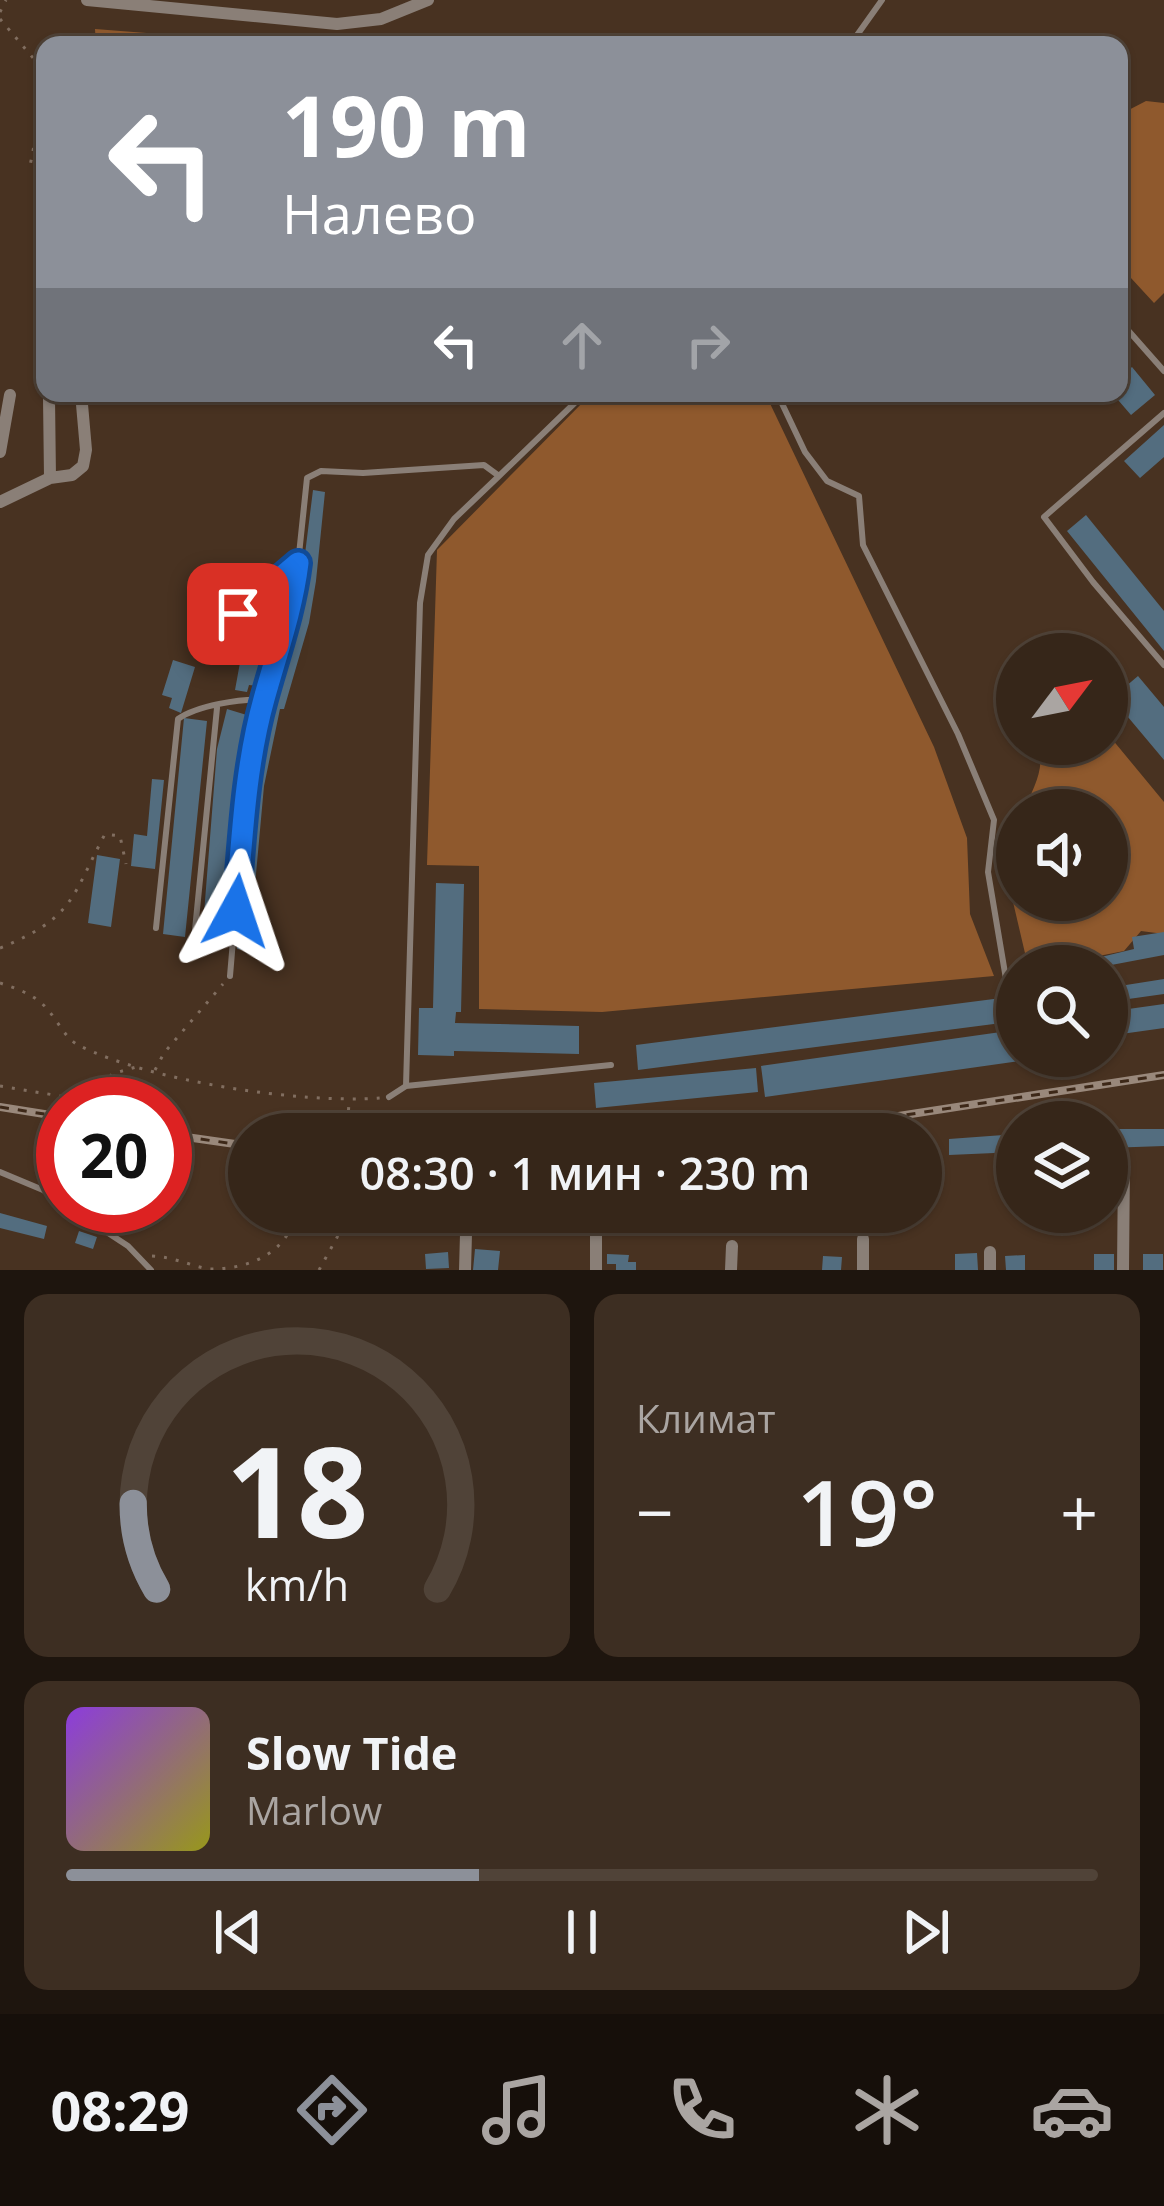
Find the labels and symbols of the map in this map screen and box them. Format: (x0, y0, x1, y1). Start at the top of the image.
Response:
pin (187, 563, 289, 665)
north arrow (996, 633, 1128, 765)
position arrow (173, 848, 299, 974)
speed limit sign: 20 (36, 1077, 192, 1233)

